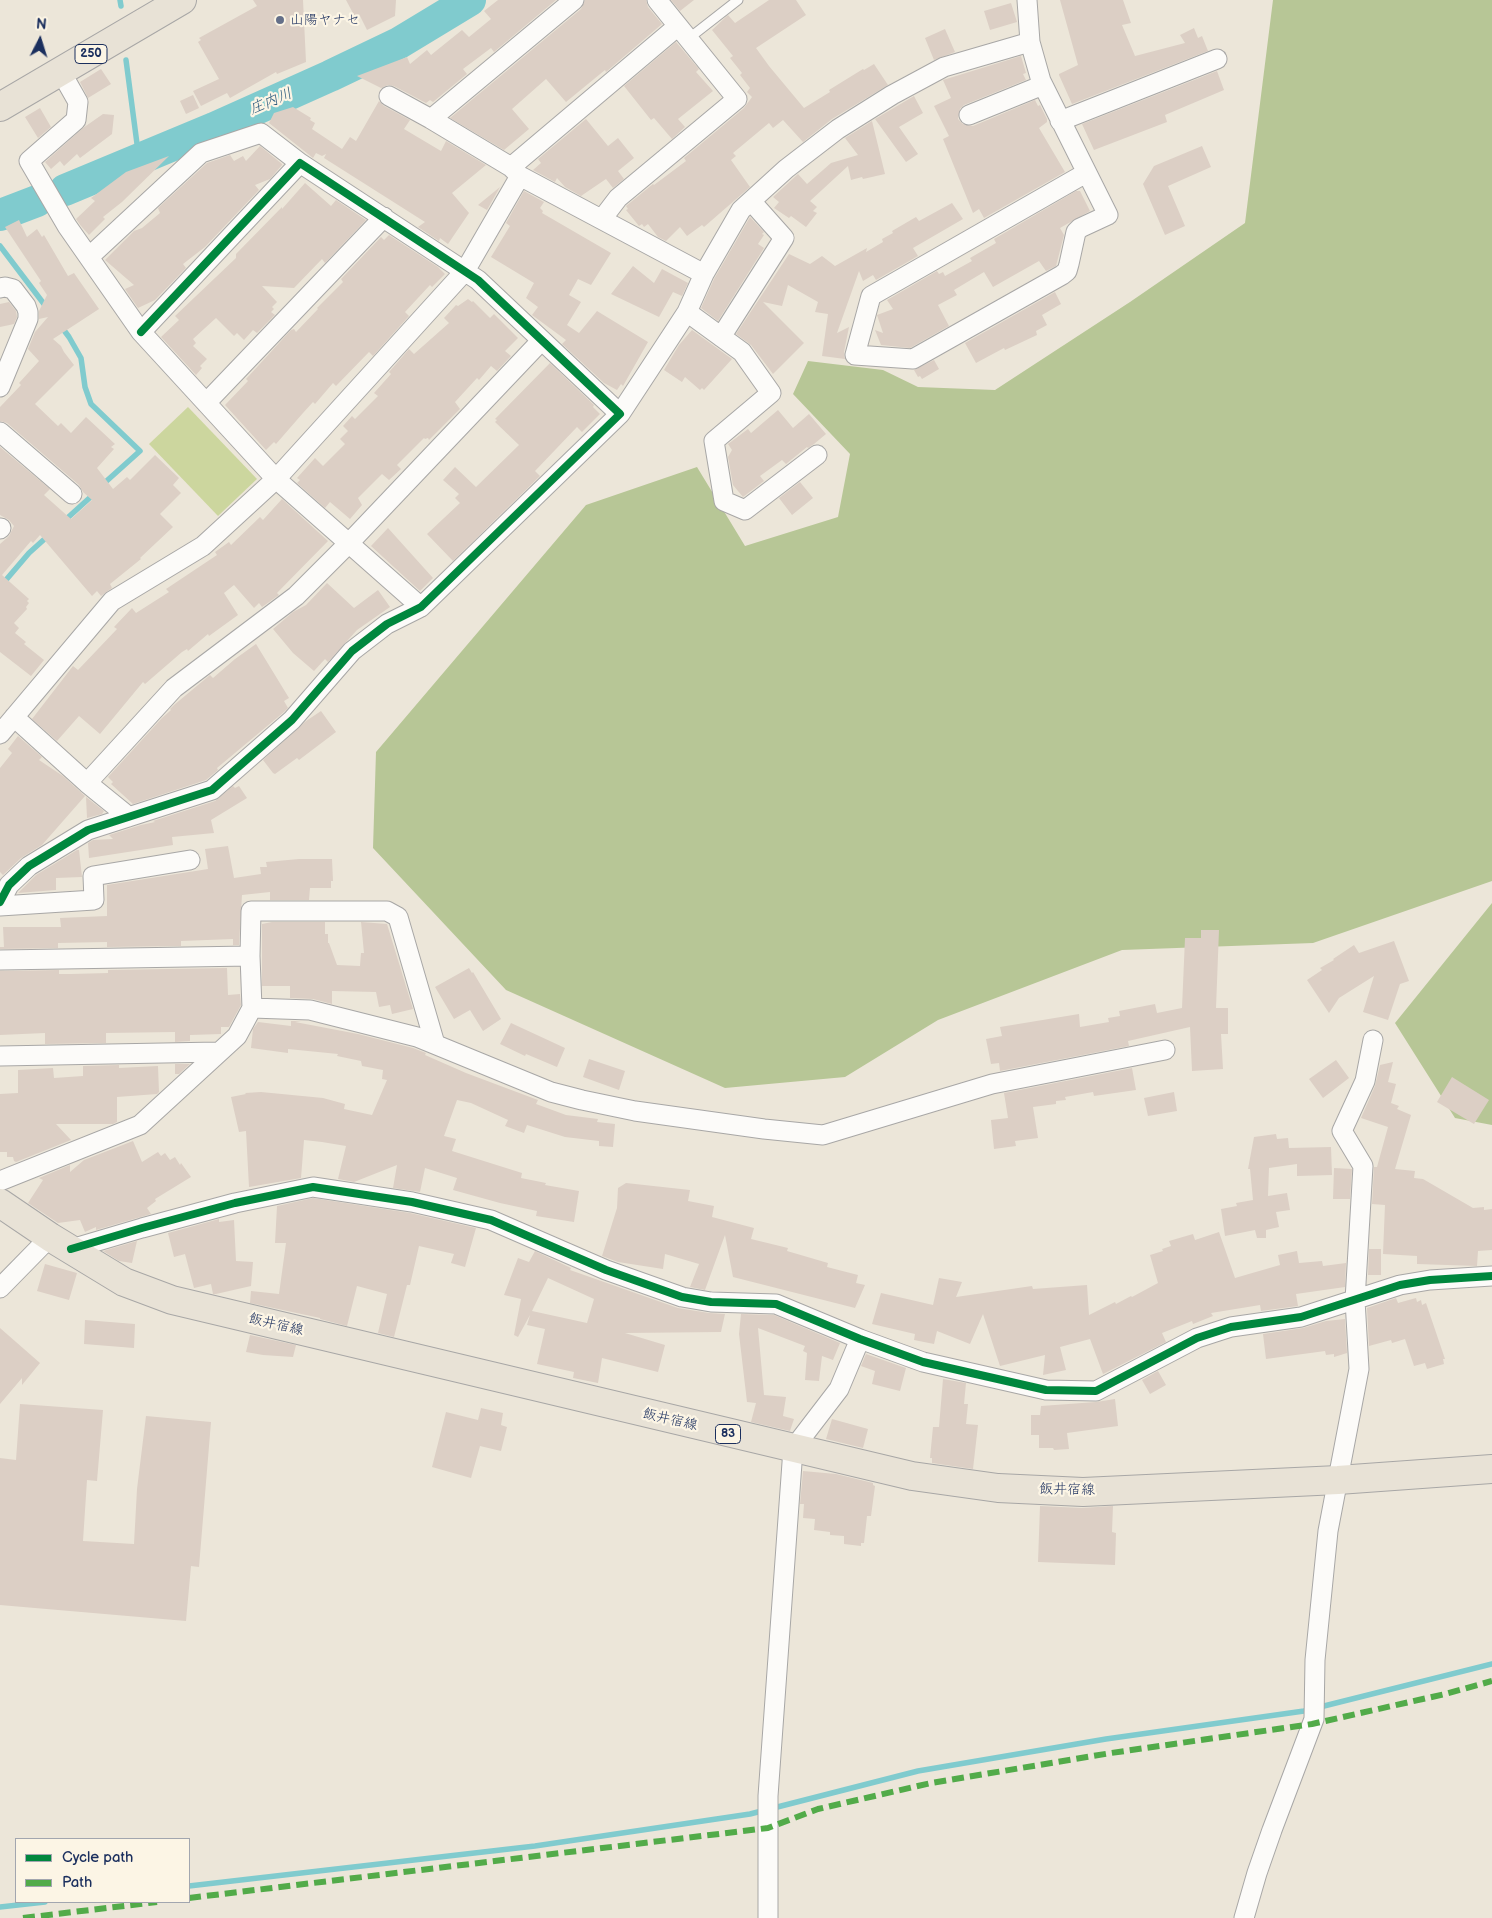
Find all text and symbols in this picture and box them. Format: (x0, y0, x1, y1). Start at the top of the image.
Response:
place label: 山陽ヤナセ (290, 12, 360, 28)
marker: 山陽ヤナセ (274, 14, 286, 26)
north arrow (15, 15, 65, 65)
text: N (35, 16, 47, 33)
road number: 250 (75, 44, 107, 64)
water label: 庄内川 (247, 85, 295, 119)
street label: 飯井宿線 (247, 1311, 305, 1339)
street label: 飯井宿線 (641, 1406, 699, 1434)
road number: 83 (716, 1425, 740, 1444)
street label: 飯井宿線 (1039, 1481, 1095, 1499)
legend (15, 1838, 190, 1903)
text: Cycle path (62, 1848, 133, 1867)
text: Path (62, 1873, 92, 1892)

